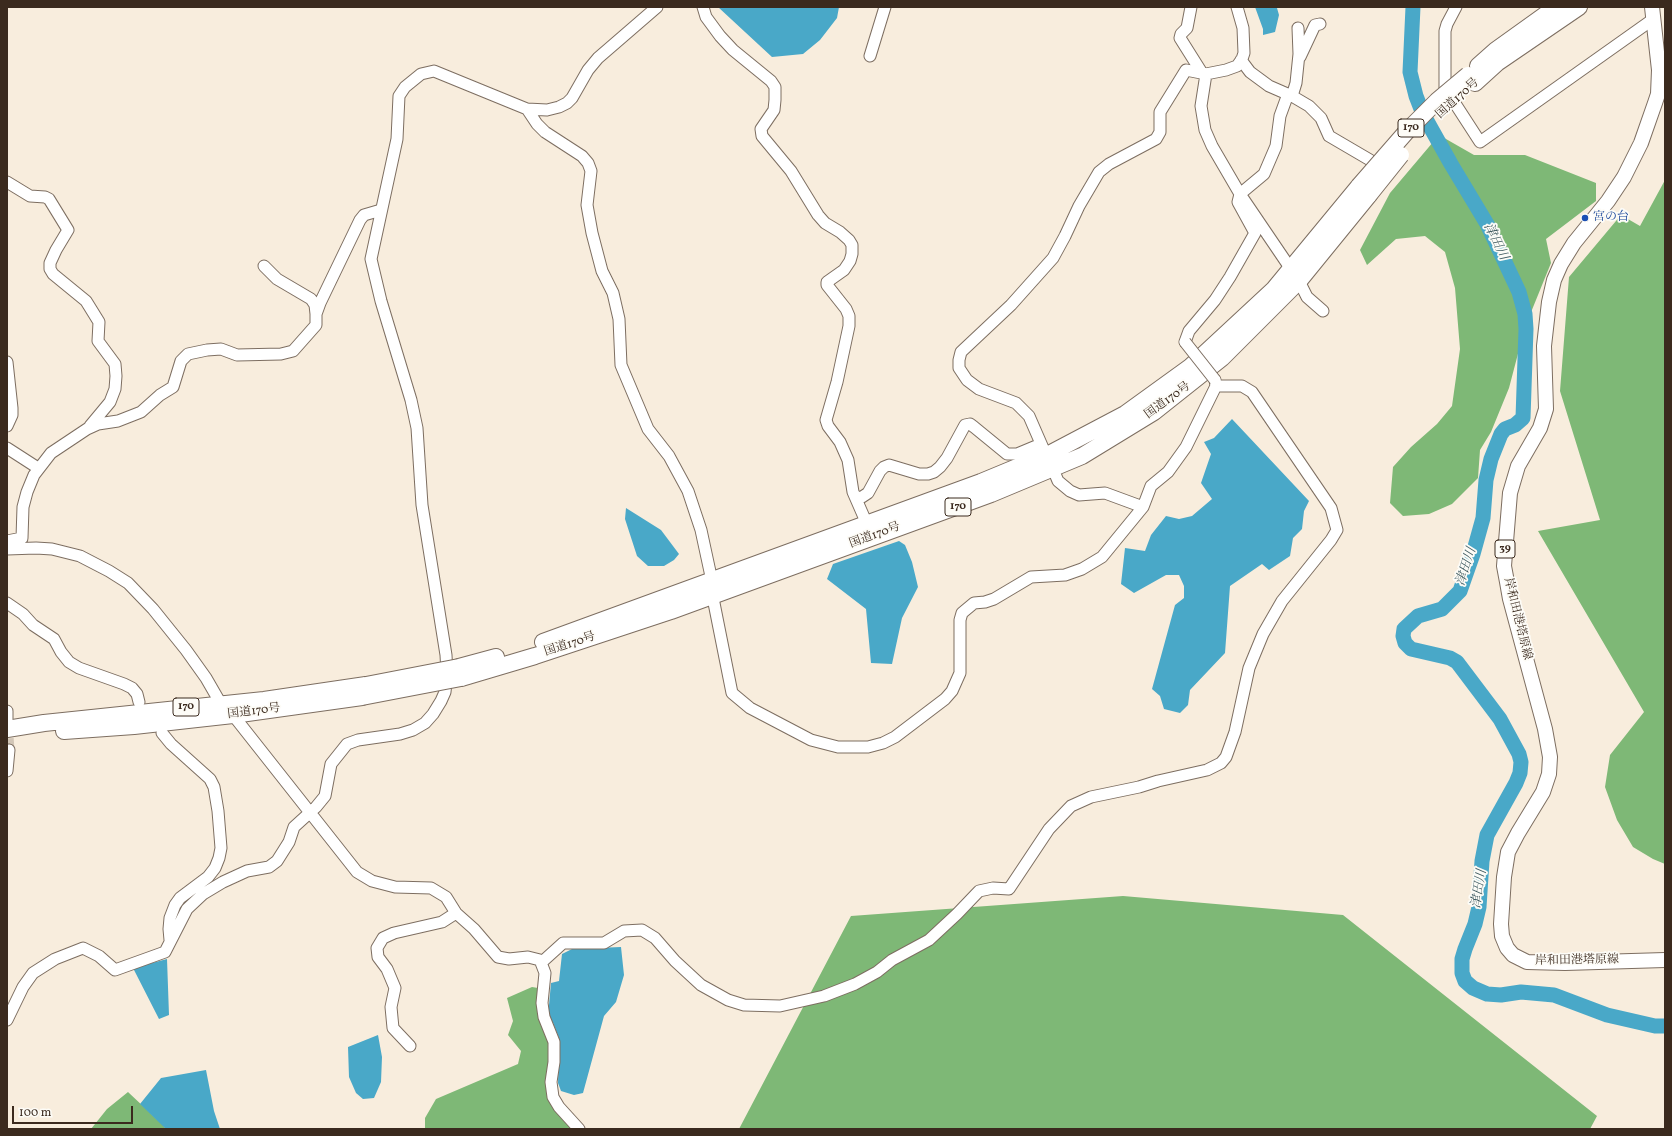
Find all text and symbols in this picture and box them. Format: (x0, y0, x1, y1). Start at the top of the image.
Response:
street label: 国道170号 (1433, 76, 1483, 122)
road number: 170 (1398, 119, 1424, 137)
place label: 宮の台 (1593, 211, 1629, 225)
marker: 宮の台 (1580, 213, 1590, 223)
water label: 津田川 (1479, 221, 1511, 263)
street label: 国道170号 (1142, 380, 1194, 422)
road number: 170 (945, 498, 971, 516)
street label: 国道170号 (848, 520, 902, 552)
road number: 39 (1495, 540, 1515, 558)
water label: 津田川 (1454, 546, 1480, 588)
street label: 岸和田港塔原線 (1500, 577, 1534, 661)
street label: 国道170号 (542, 630, 598, 660)
road number: 170 (173, 698, 199, 716)
street label: 国道170号 (227, 702, 281, 722)
water label: 津田川 (1469, 869, 1491, 909)
street label: 岸和田港塔原線 (1535, 953, 1619, 969)
scale bar (14, 1098, 135, 1124)
text: 100 m (19, 1105, 51, 1121)

